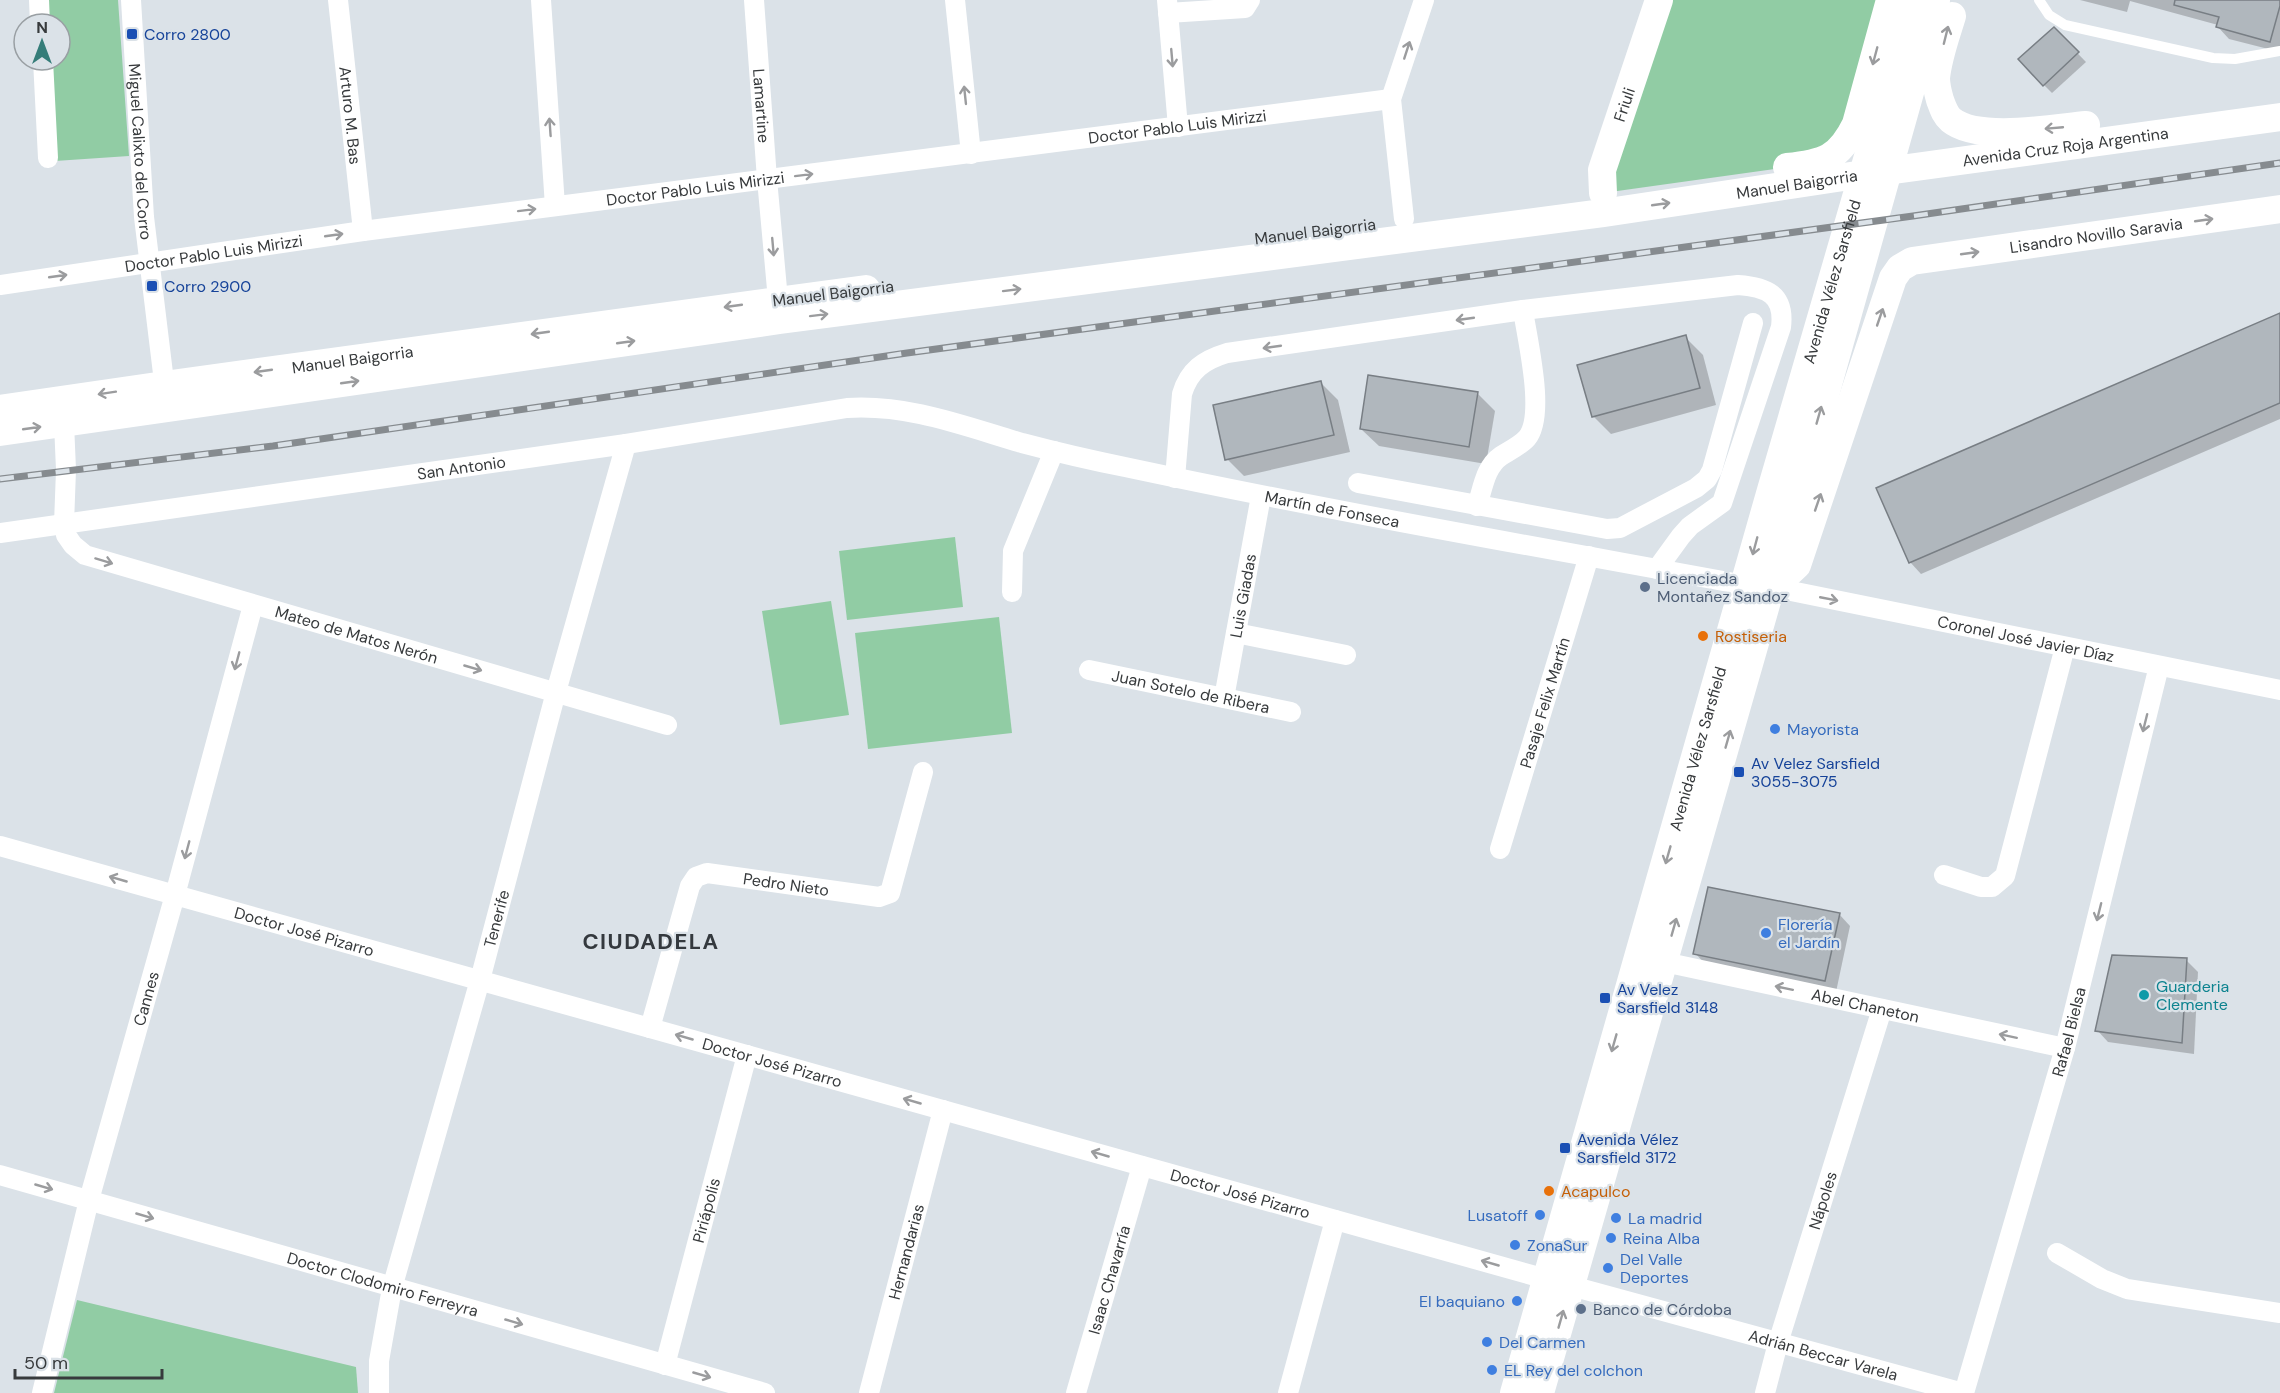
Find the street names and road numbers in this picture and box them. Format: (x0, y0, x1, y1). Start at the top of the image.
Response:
street label: Miguel Calixto del Corro (124, 63, 157, 241)
street label: Arturo M. Bas (334, 65, 366, 166)
street label: Lamartine (748, 68, 774, 144)
street label: Friuli (1609, 85, 1640, 125)
street label: Doctor Pablo Luis Mirizzi (1087, 105, 1268, 149)
street label: Avenida Cruz Roja Argentina (1961, 122, 2170, 171)
street label: Manuel Baigorria (1735, 165, 1859, 204)
street label: Doctor Pablo Luis Mirizzi (605, 167, 786, 211)
street label: Avenida Vélez Sarsfield (1798, 197, 1866, 366)
street label: Lisandro Novillo Saravia (2008, 213, 2184, 258)
street label: Manuel Baigorria (1253, 214, 1377, 249)
street label: Doctor Pablo Luis Mirizzi (123, 230, 304, 277)
street label: Manuel Baigorria (771, 276, 895, 311)
street label: Manuel Baigorria (291, 341, 415, 378)
street label: San Antonio (416, 451, 507, 485)
street label: Martín de Fonseca (1263, 486, 1401, 532)
street label: Luis Giadas (1225, 552, 1261, 640)
street label: Mateo de Matos Nerón (273, 601, 440, 669)
street label: Coronel José Javier Díaz (1936, 611, 2116, 667)
street label: Pasaje Felix Martín (1515, 635, 1575, 771)
street label: Avenida Vélez Sarsfield (1665, 664, 1731, 833)
street label: Juan Sotelo de Ribera (1110, 665, 1272, 718)
street label: Pedro Nieto (742, 868, 830, 901)
street label: Tenerife (479, 888, 514, 950)
street label: Doctor José Pizarro (232, 902, 376, 961)
street label: Cannes (129, 969, 164, 1028)
street label: Abel Chaneton (1809, 984, 1921, 1027)
street label: Rafael Bielsa (2047, 985, 2091, 1079)
street label: Doctor José Pizarro (700, 1033, 844, 1092)
street label: Doctor José Pizarro (1168, 1164, 1312, 1223)
street label: Nápoles (1804, 1169, 1842, 1232)
street label: Piriápolis (688, 1176, 725, 1245)
street label: Hernandarias (884, 1202, 929, 1302)
street label: Isaac Chavarría (1084, 1223, 1135, 1337)
street label: Doctor Clodomiro Ferreyra (285, 1247, 481, 1322)
street label: Adrián Beccar Varela (1746, 1325, 1900, 1386)

